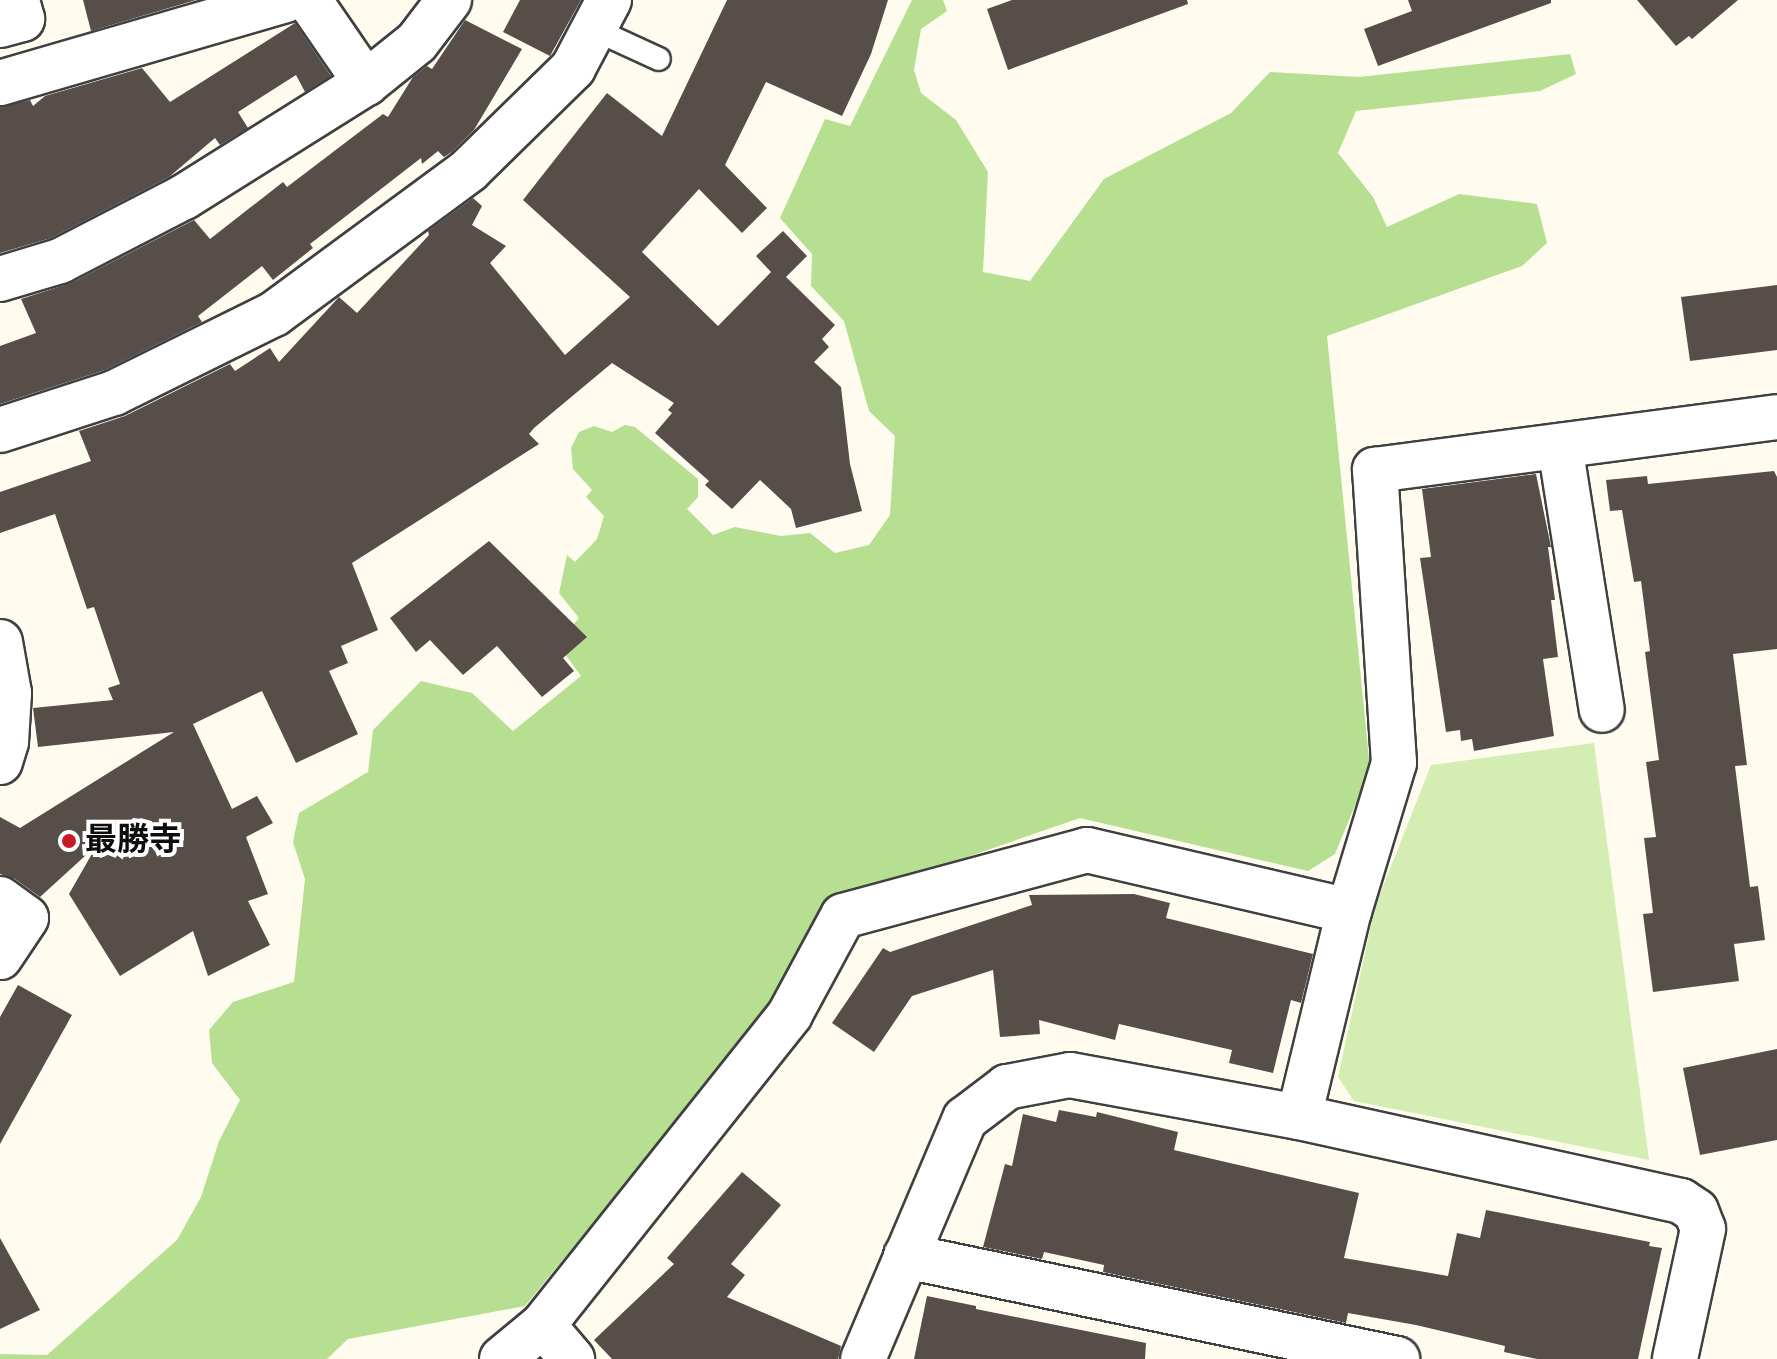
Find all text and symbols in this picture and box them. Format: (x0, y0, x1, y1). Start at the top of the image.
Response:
place label: 最勝寺 (85, 822, 181, 860)
marker: 最勝寺 (60, 832, 78, 850)

